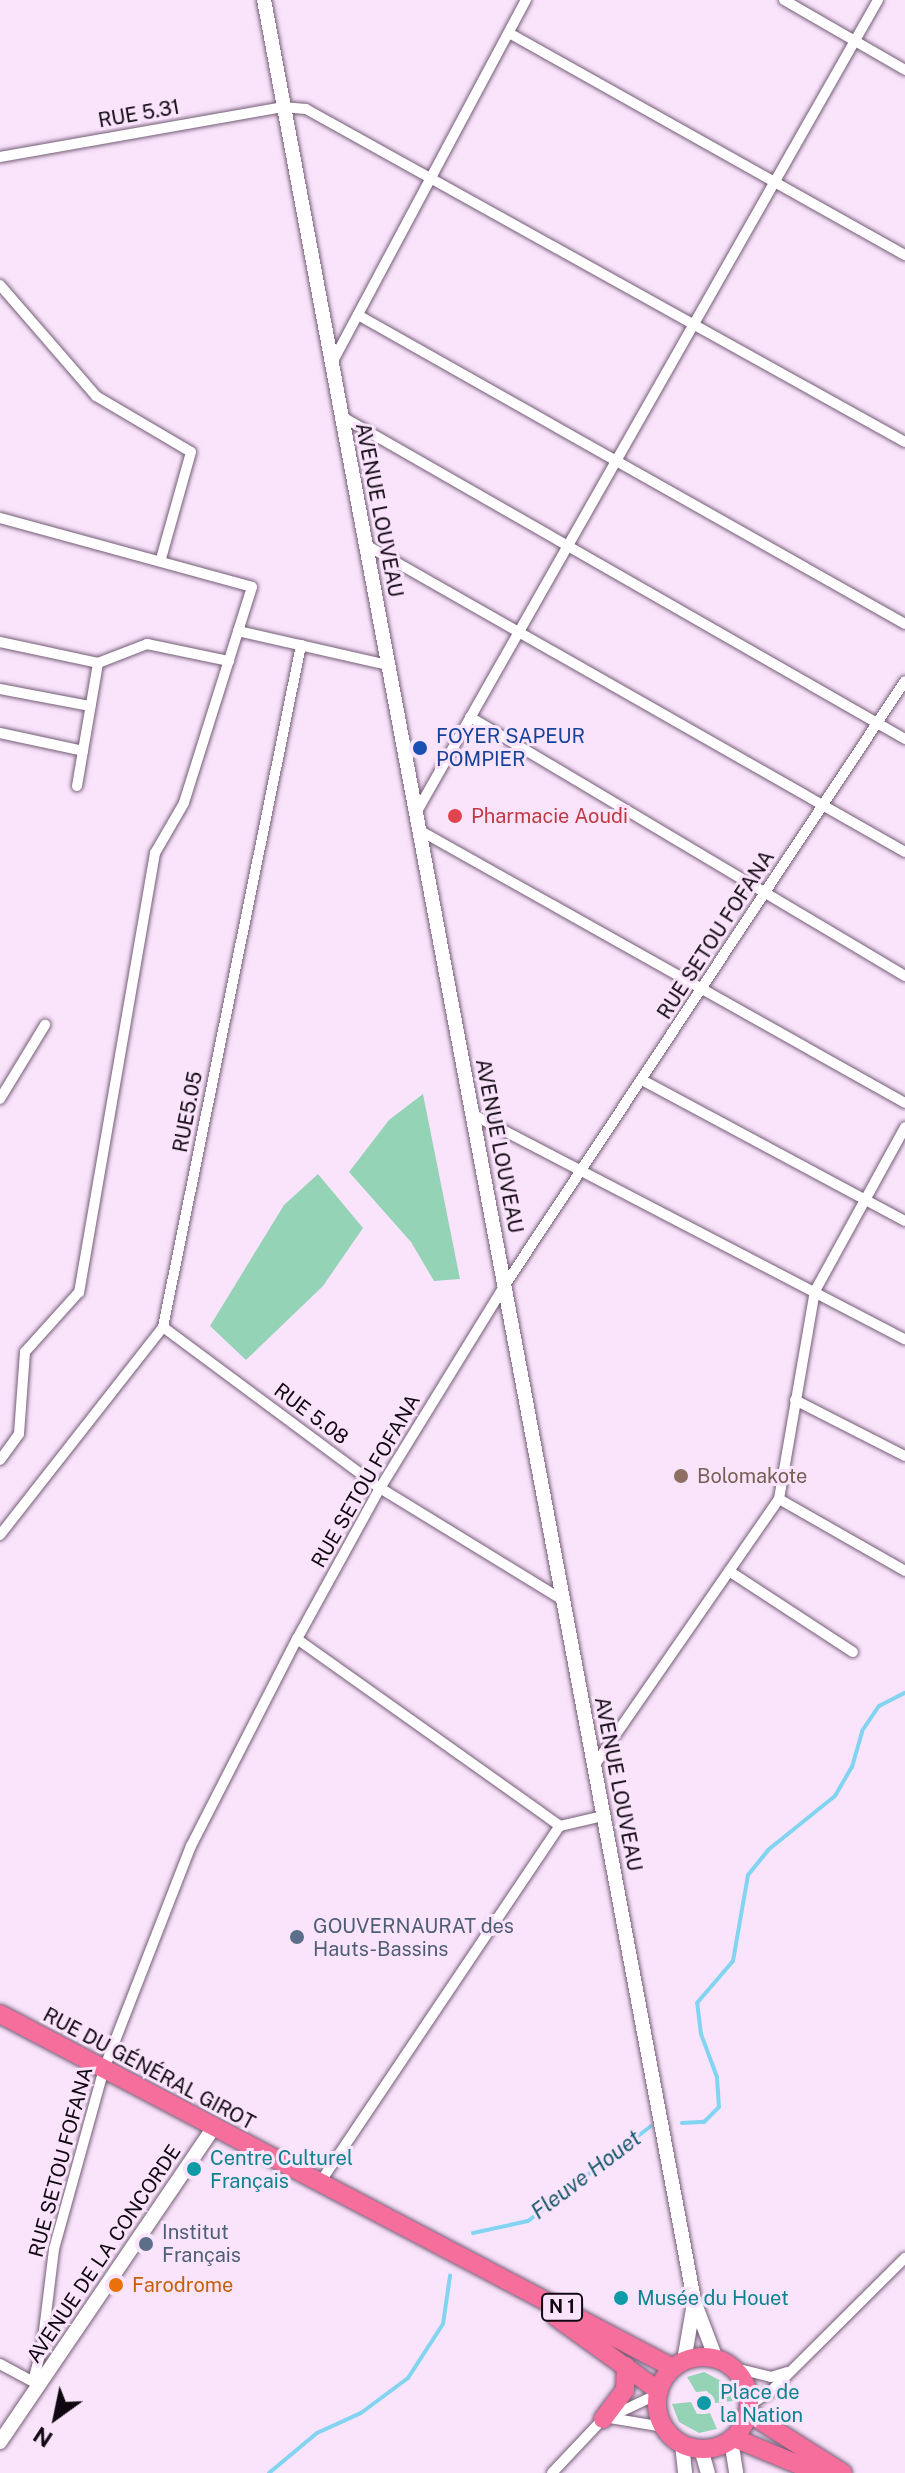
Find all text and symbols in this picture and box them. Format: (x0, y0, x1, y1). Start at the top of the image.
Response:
street label: RUE 5.31 (96, 95, 182, 133)
street label: AVENUE LOUVEAU (350, 421, 408, 599)
place label: FOYER SAPEUR POMPIER (436, 724, 585, 771)
marker: FOYER SAPEUR POMPIER (411, 739, 429, 757)
place label: Pharmacie Aoudi (471, 804, 628, 828)
marker: Pharmacie Aoudi (446, 807, 464, 825)
street label: RUE SETOU FOFANA (653, 846, 779, 1024)
street label: AVENUE LOUVEAU (470, 1057, 528, 1235)
street label: RUE5.05 (168, 1069, 208, 1155)
street label: RUE 5.08 (269, 1378, 353, 1450)
street label: RUE SETOU FOFANA (307, 1390, 425, 1572)
place label: Bolomakote (697, 1464, 807, 1488)
marker: Bolomakote (672, 1467, 690, 1485)
street label: AVENUE LOUVEAU (589, 1695, 647, 1873)
place label: GOUVERNAURAT des Hauts-Bassins (313, 1914, 514, 1961)
marker: GOUVERNAURAT des Hauts-Bassins (288, 1928, 306, 1946)
street label: RUE DU GÉNÉRAL GIROT (39, 2003, 259, 2135)
street label: RUE SETOU FOFANA (24, 2064, 98, 2260)
water label: Fleuve Houet (526, 2125, 646, 2225)
street label: AVENUE DE LA CONCORDE (22, 2140, 186, 2368)
place label: Centre Culturel Français (210, 2146, 353, 2193)
marker: Centre Culturel Français (185, 2160, 203, 2178)
place label: Institut Français (162, 2220, 241, 2267)
marker: Institut Français (137, 2235, 155, 2253)
place label: Farodrome (132, 2273, 233, 2297)
marker: Farodrome (107, 2276, 125, 2294)
place label: Musée du Houet (637, 2286, 789, 2310)
marker: Musée du Houet (612, 2289, 630, 2307)
road number: N 1 (540, 2293, 584, 2321)
north arrow (16, 2377, 96, 2457)
place label: Place de la Nation (720, 2380, 803, 2427)
marker: Place de la Nation (695, 2394, 713, 2412)
text: N (29, 2422, 57, 2453)

